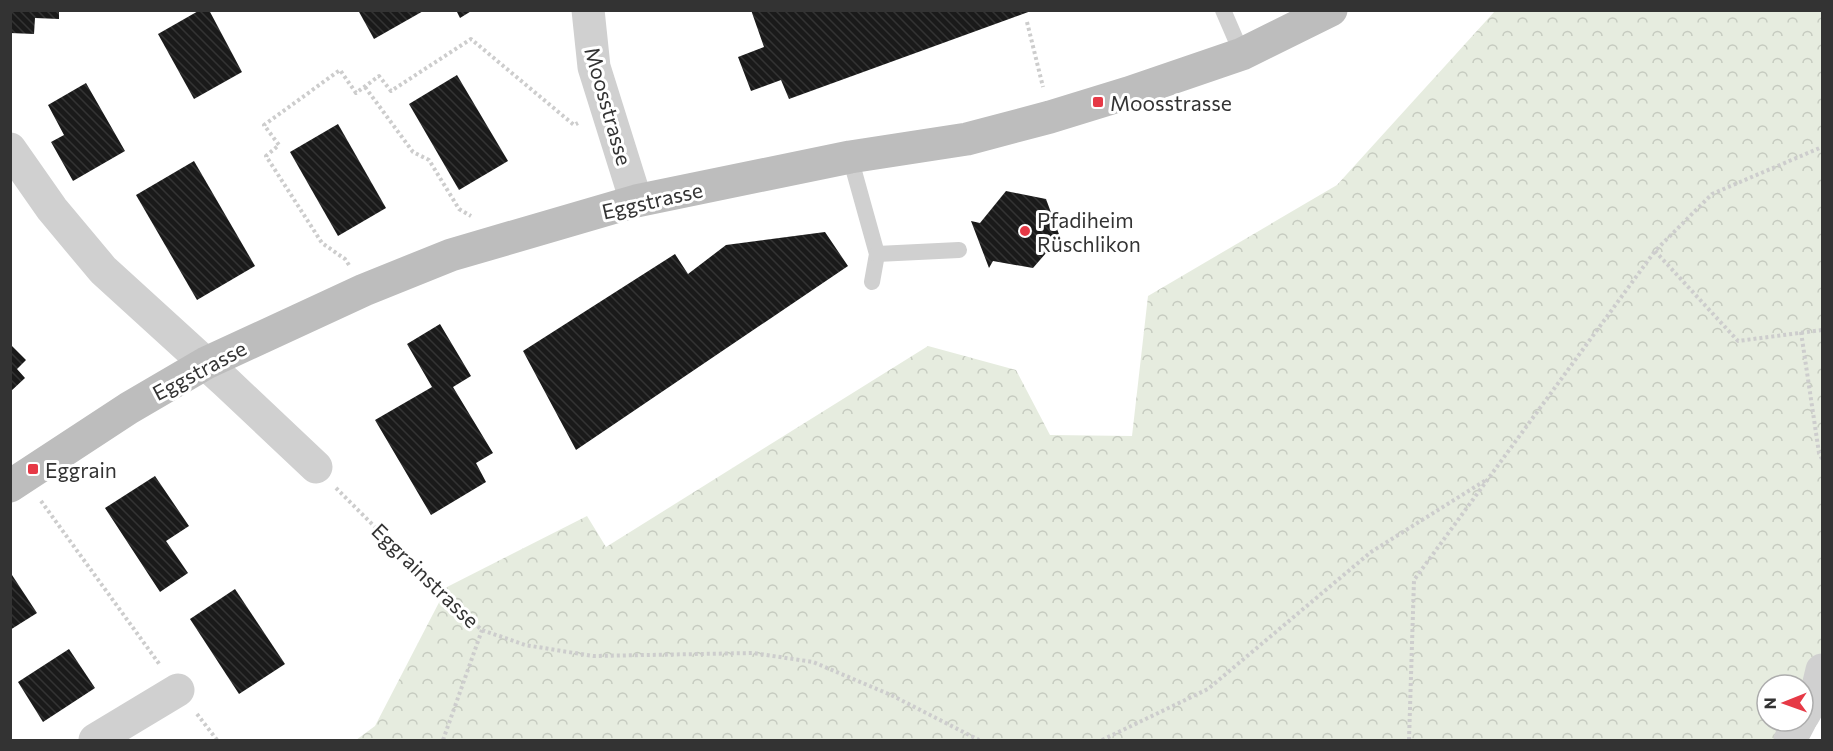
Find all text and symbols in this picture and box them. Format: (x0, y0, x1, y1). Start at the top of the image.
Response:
street label: Moosstrasse (580, 44, 638, 168)
place label: Moosstrasse (1110, 90, 1232, 115)
marker: Moosstrasse (1091, 95, 1105, 109)
street label: Eggstrasse (599, 176, 705, 224)
place label: Pfadiheim Rüschlikon (1037, 207, 1141, 256)
marker: Pfadiheim Rüschlikon (1018, 224, 1032, 238)
street label: Eggstrasse (148, 335, 250, 405)
place label: Eggrain (45, 457, 117, 482)
marker: Eggrain (26, 462, 40, 476)
street label: Eggrainstrasse (367, 518, 485, 632)
north arrow (1755, 673, 1815, 733)
text: N (1760, 697, 1779, 709)

